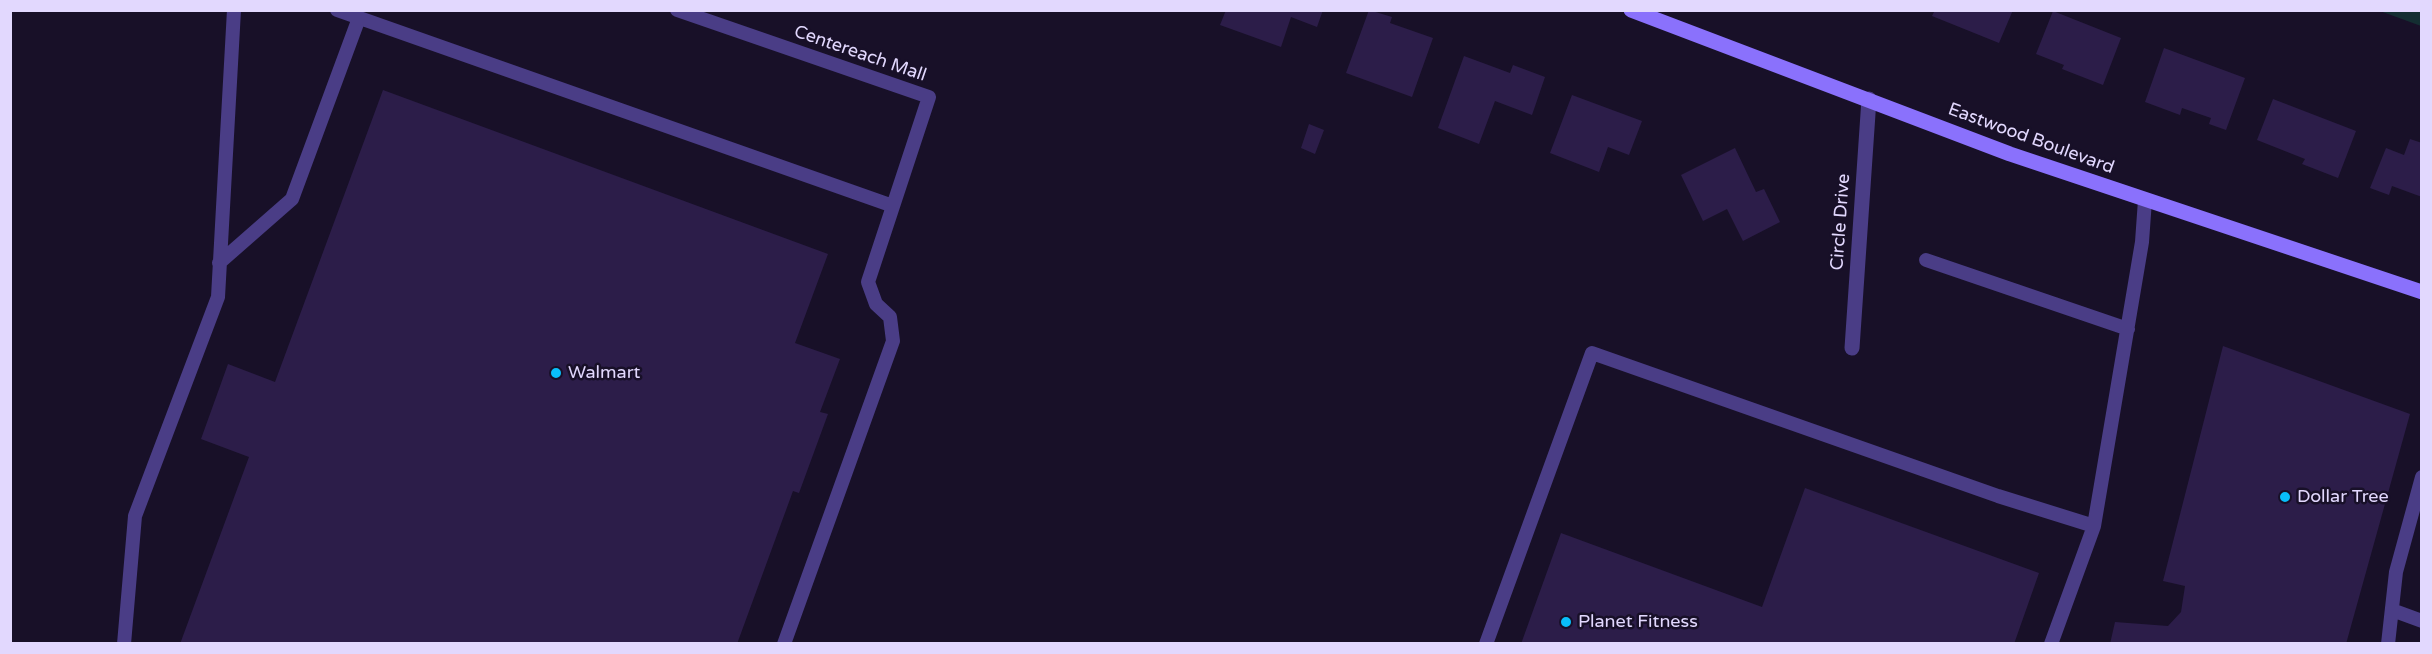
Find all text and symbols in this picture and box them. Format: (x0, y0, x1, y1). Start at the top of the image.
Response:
street label: Centereach Mall (791, 21, 929, 87)
street label: Eastwood Boulevard (1945, 99, 2117, 179)
street label: Circle Drive (1827, 173, 1855, 271)
place label: Walmart (568, 362, 640, 384)
marker: Walmart (549, 366, 563, 380)
place label: Dollar Tree (2297, 486, 2389, 508)
marker: Dollar Tree (2278, 490, 2292, 504)
place label: Planet Fitness (1578, 611, 1698, 633)
marker: Planet Fitness (1559, 615, 1573, 629)

